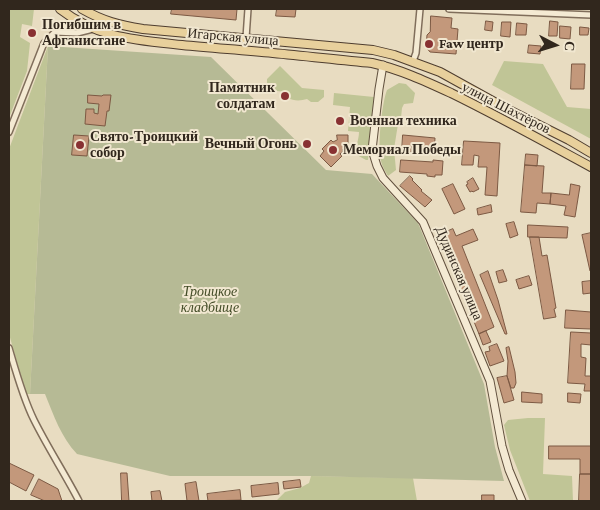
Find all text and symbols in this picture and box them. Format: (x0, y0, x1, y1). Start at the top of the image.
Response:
place label: Погибшим в Афганистане (42, 17, 125, 49)
north arrow (530, 20, 580, 70)
street label: Игарская улица (187, 25, 279, 49)
marker: Погибшим в Афганистане (26, 27, 38, 39)
place label: Faw центр (439, 36, 504, 52)
marker: Faw центр (423, 38, 435, 50)
text: С (562, 41, 578, 52)
street label: улица Шахтёров (459, 78, 553, 138)
place label: Памятник солдатам (209, 80, 275, 112)
marker: Памятник солдатам (279, 90, 291, 102)
place label: Военная техника (350, 113, 457, 129)
marker: Военная техника (334, 115, 346, 127)
place label: Свято-Троицкий собор (90, 129, 198, 162)
place label: Вечный Огонь (205, 136, 297, 152)
marker: Вечный Огонь (301, 138, 313, 150)
marker: Свято-Троицкий собор (74, 139, 86, 151)
place label: Мемориал Победы (343, 142, 461, 158)
marker: Мемориал Победы (327, 144, 339, 156)
street label: Дудинская улица (432, 223, 486, 323)
park label: Троицкое кладбище (181, 284, 239, 316)

